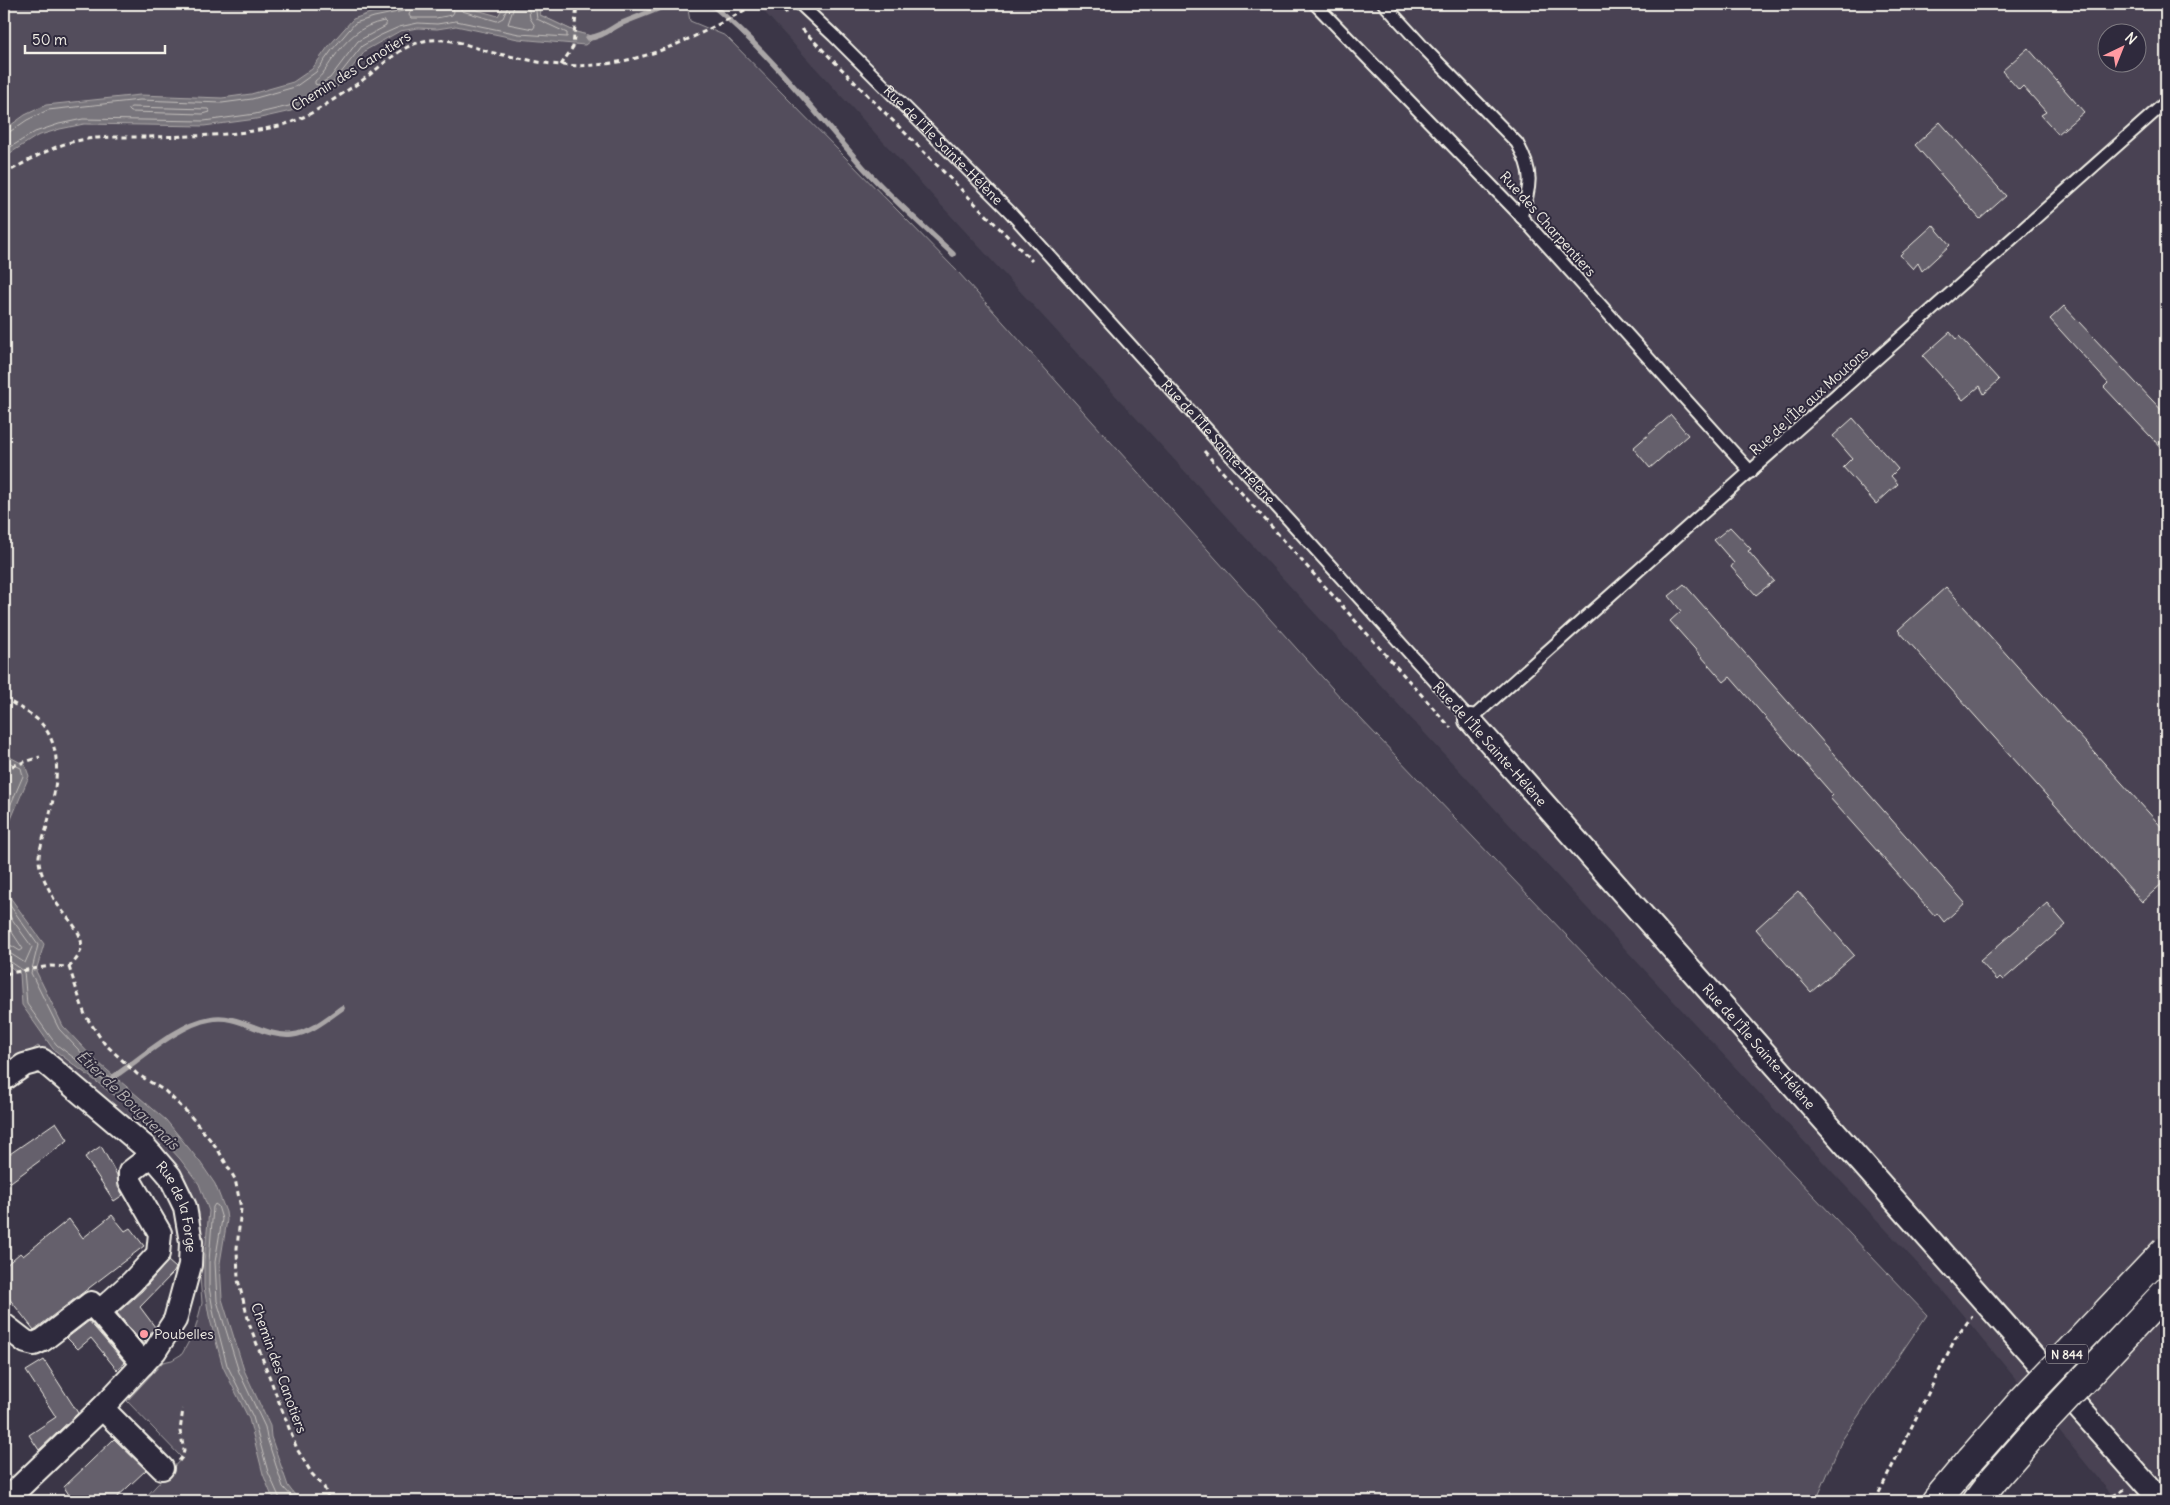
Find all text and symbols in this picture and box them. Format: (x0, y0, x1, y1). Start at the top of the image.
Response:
scale bar (25, 22, 165, 54)
north arrow (2098, 22, 2148, 72)
street label: Chemin des Canotiers (288, 27, 414, 115)
text: N (2121, 29, 2141, 48)
text: 50 m (32, 30, 67, 49)
street label: Rue de l'Île Sainte-Hélène (880, 82, 1007, 209)
street label: Rue des Charpentiers (1496, 168, 1600, 280)
street label: Rue de l'Île aux Moutons (1746, 343, 1872, 459)
street label: Rue de l'Île Sainte-Hélène (1157, 376, 1279, 508)
street label: Rue de l'Île Sainte-Hélène (1429, 678, 1551, 810)
street label: Rue de l'Île Sainte-Hélène (1699, 980, 1819, 1113)
water label: Étier de Bouguenais (73, 1046, 184, 1154)
street label: Rue de la Forge (152, 1157, 200, 1253)
street label: Chemin des Canotiers (247, 1300, 311, 1436)
place label: Poubelles (154, 1325, 214, 1343)
marker: Poubelles (138, 1328, 150, 1340)
road number: N 844 (2046, 1345, 2088, 1364)

